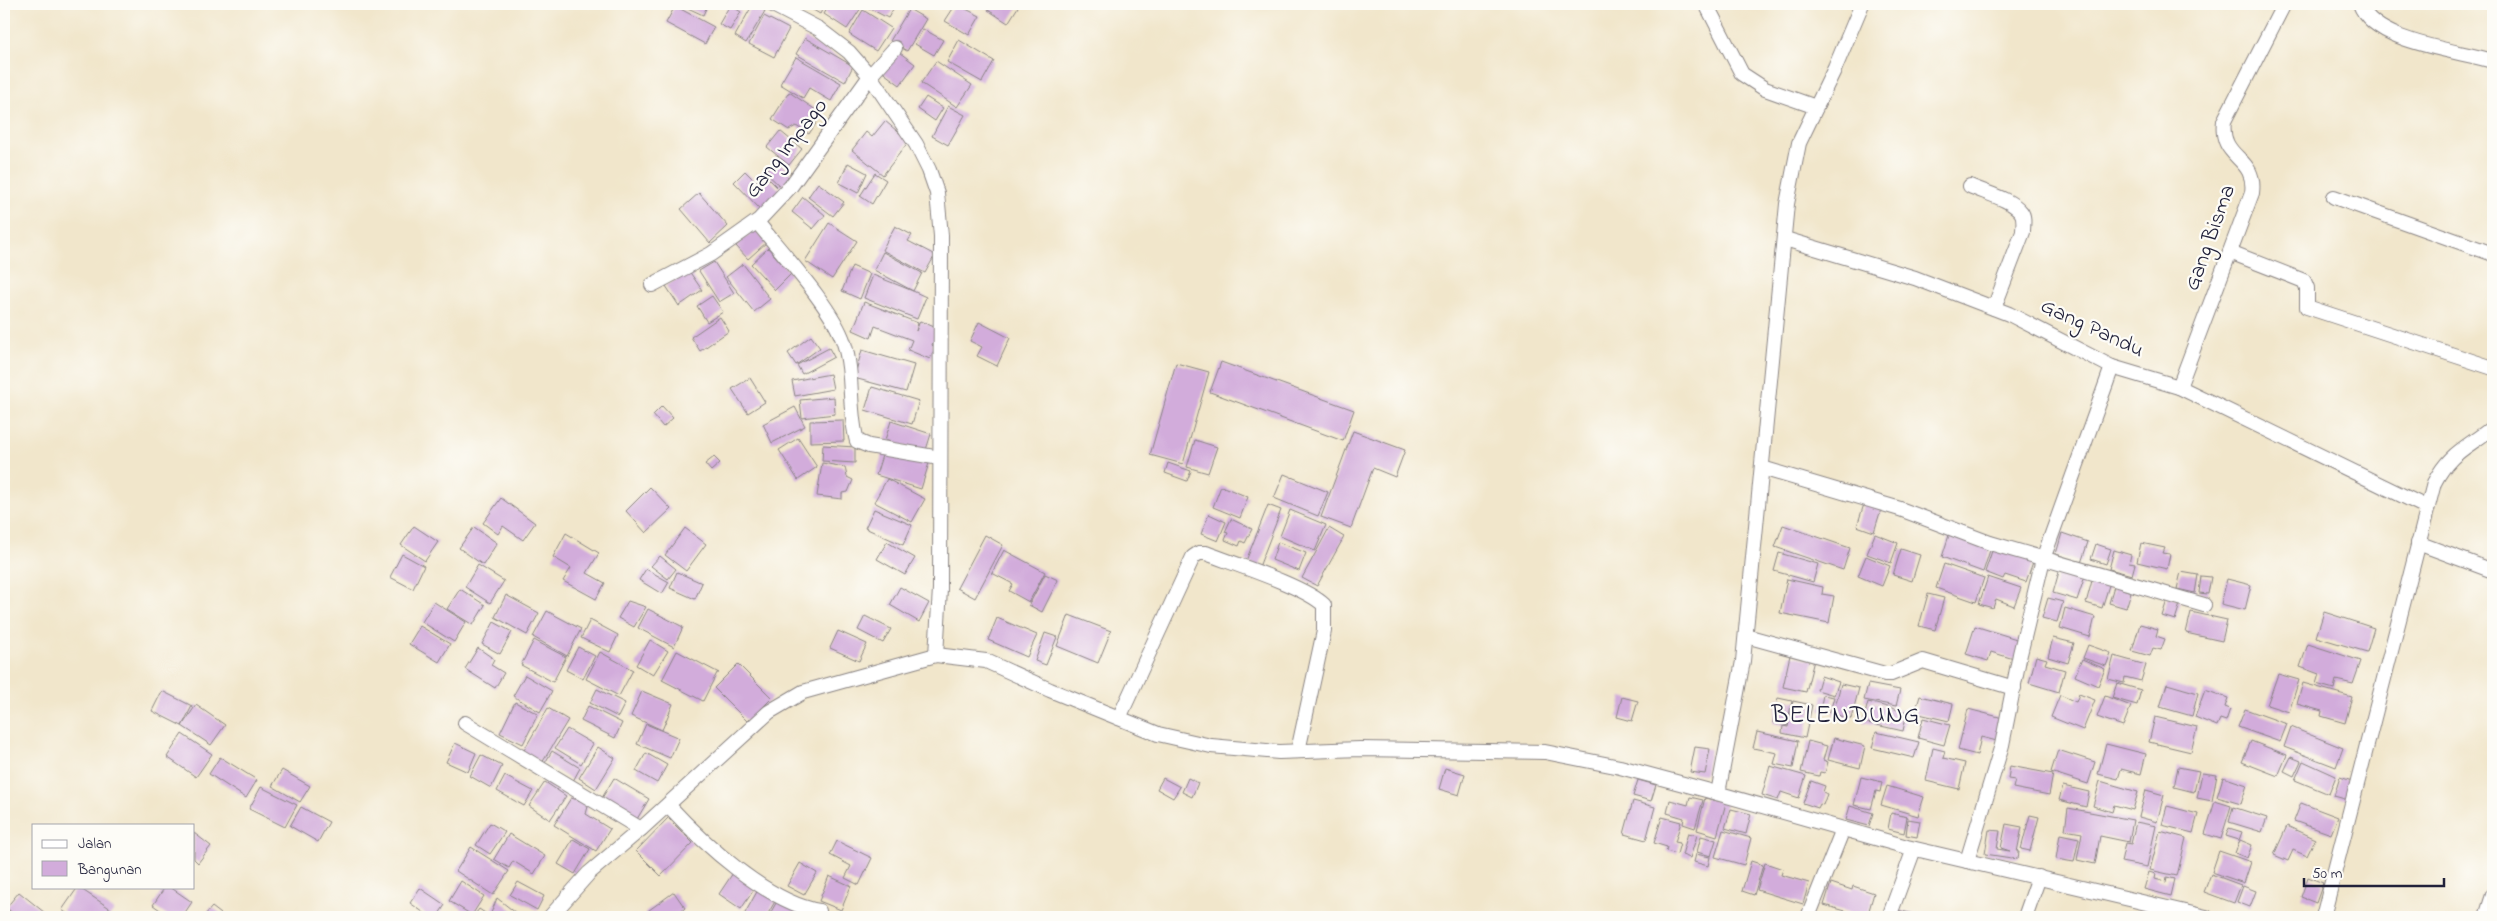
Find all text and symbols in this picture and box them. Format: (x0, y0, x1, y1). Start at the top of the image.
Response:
street label: Gang Impago (738, 92, 837, 206)
street label: Gang Bisma (2177, 180, 2246, 296)
street label: Gang Pandu (2035, 291, 2149, 368)
district label: BELENDUNG (1771, 698, 1920, 734)
legend (32, 824, 195, 888)
text: Jalan (78, 833, 111, 855)
scale bar (2304, 856, 2444, 888)
text: Bangunan (77, 859, 142, 882)
text: 50 m (2312, 863, 2343, 885)

